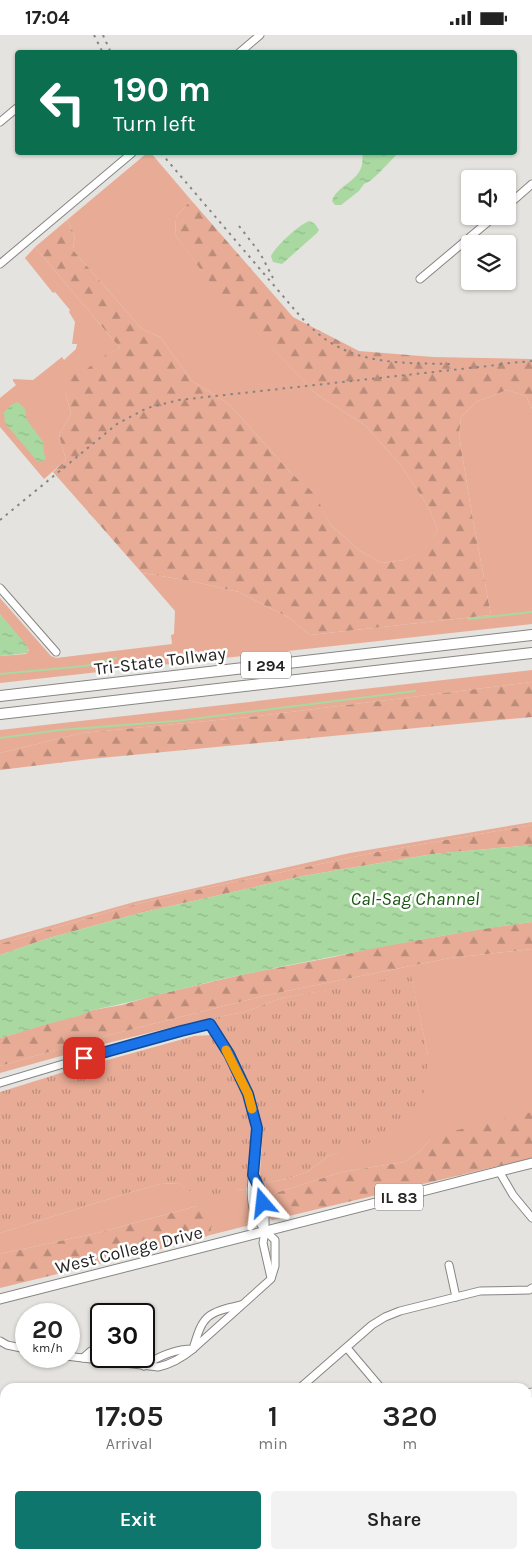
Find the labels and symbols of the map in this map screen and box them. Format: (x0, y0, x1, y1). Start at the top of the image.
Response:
street label: Tri-State Tollway (93, 642, 228, 680)
road number: I 294 (241, 651, 291, 679)
water label: Cal-Sag Channel (350, 888, 480, 910)
pin (63, 1037, 105, 1079)
position arrow (236, 1176, 288, 1228)
road number: IL 83 (375, 1183, 423, 1211)
street label: West College Drive (53, 1221, 205, 1279)
speed limit sign: 30 (90, 1303, 155, 1368)

